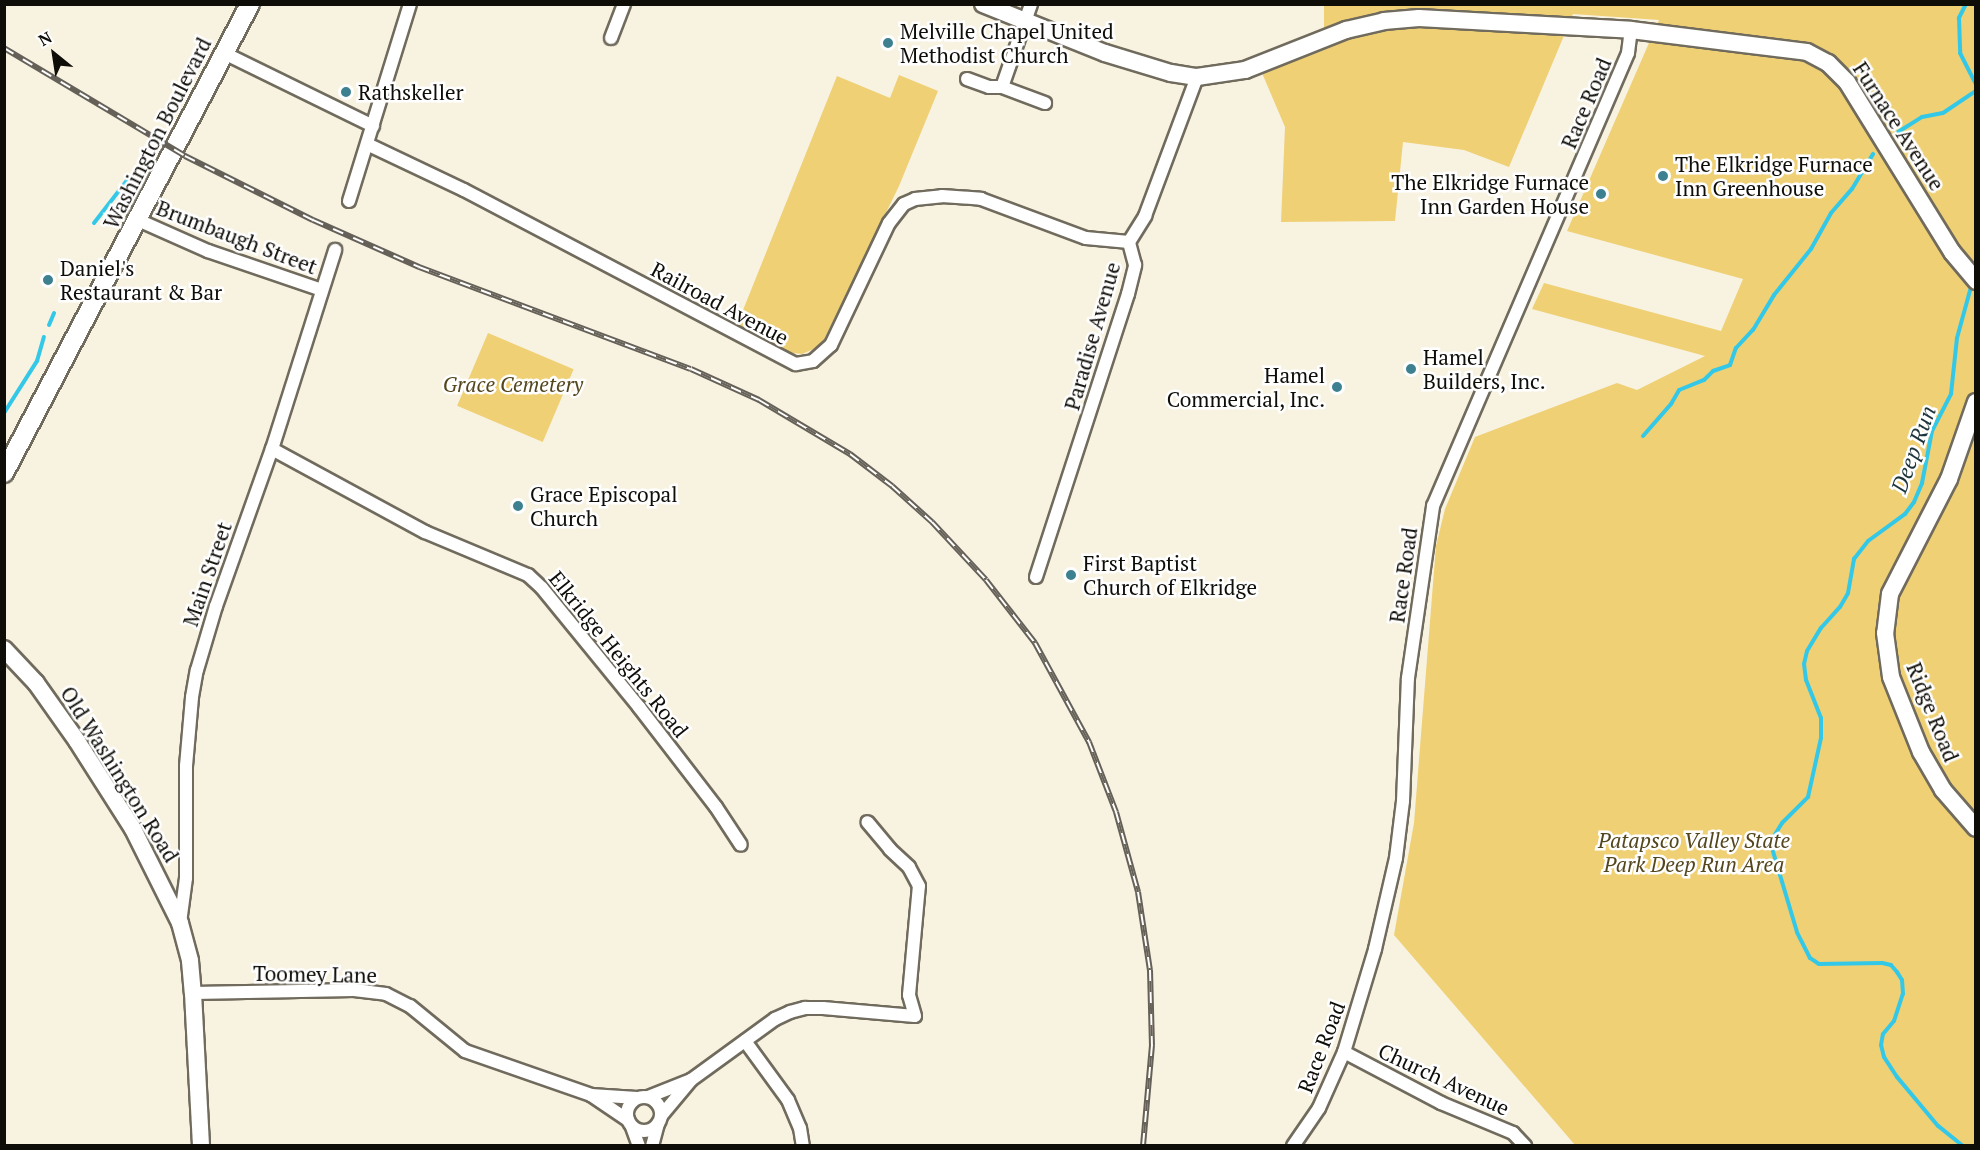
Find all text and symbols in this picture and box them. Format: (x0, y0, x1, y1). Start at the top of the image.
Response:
place label: Melville Chapel United Methodist Church (900, 18, 1114, 68)
north arrow (24, 24, 84, 84)
text: N (34, 26, 56, 51)
street label: Washington Boulevard (98, 33, 216, 233)
marker: Melville Chapel United Methodist Church (881, 36, 895, 50)
street label: Race Road (1556, 54, 1616, 152)
street label: Furnace Avenue (1848, 57, 1950, 195)
place label: Rathskeller (358, 79, 464, 105)
marker: Rathskeller (339, 85, 353, 99)
place label: The Elkridge Furnace Inn Greenhouse (1675, 151, 1873, 201)
place label: The Elkridge Furnace Inn Garden House (1391, 169, 1589, 219)
marker: The Elkridge Furnace Inn Greenhouse (1656, 169, 1670, 183)
marker: The Elkridge Furnace Inn Garden House (1594, 187, 1608, 201)
street label: Brumbaugh Street (153, 195, 321, 279)
place label: Daniel's Restaurant & Bar (60, 255, 222, 305)
street label: Railroad Avenue (647, 256, 793, 350)
street label: Paradise Avenue (1059, 259, 1125, 413)
marker: Daniel's Restaurant & Bar (41, 273, 55, 287)
place label: Hamel Builders, Inc. (1423, 344, 1547, 394)
place label: Hamel Commercial, Inc. (1166, 362, 1325, 412)
marker: Hamel Builders, Inc. (1404, 362, 1418, 376)
park label: Grace Cemetery (443, 371, 583, 397)
marker: Hamel Commercial, Inc. (1330, 380, 1344, 394)
water label: Deep Run (1885, 402, 1941, 496)
place label: Grace Episcopal Church (530, 481, 678, 531)
marker: Grace Episcopal Church (511, 499, 525, 513)
street label: Main Street (177, 518, 237, 630)
street label: Race Road (1384, 526, 1422, 624)
place label: First Baptist Church of Elkridge (1083, 550, 1257, 600)
street label: Elkridge Heights Road (544, 566, 694, 742)
marker: First Baptist Church of Elkridge (1064, 568, 1078, 582)
street label: Ridge Road (1902, 659, 1964, 765)
street label: Old Washington Road (56, 681, 184, 867)
park label: Patapsco Valley State Park Deep Run Area (1598, 827, 1790, 877)
street label: Toomey Lane (253, 960, 377, 988)
street label: Race Road (1292, 998, 1350, 1096)
street label: Church Avenue (1374, 1038, 1514, 1120)

